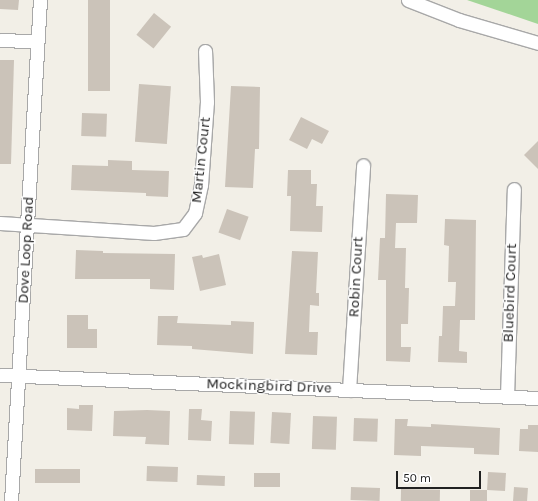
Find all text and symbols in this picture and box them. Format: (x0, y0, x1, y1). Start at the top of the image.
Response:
street label: Martin Court (188, 116, 214, 204)
street label: Dove Loop Road (14, 196, 38, 304)
street label: Robin Court (345, 236, 367, 318)
street label: Bluebird Court (499, 243, 521, 343)
street label: Mockingbird Drive (206, 375, 332, 397)
scale bar (398, 463, 483, 489)
text: 50 m (403, 471, 431, 485)

